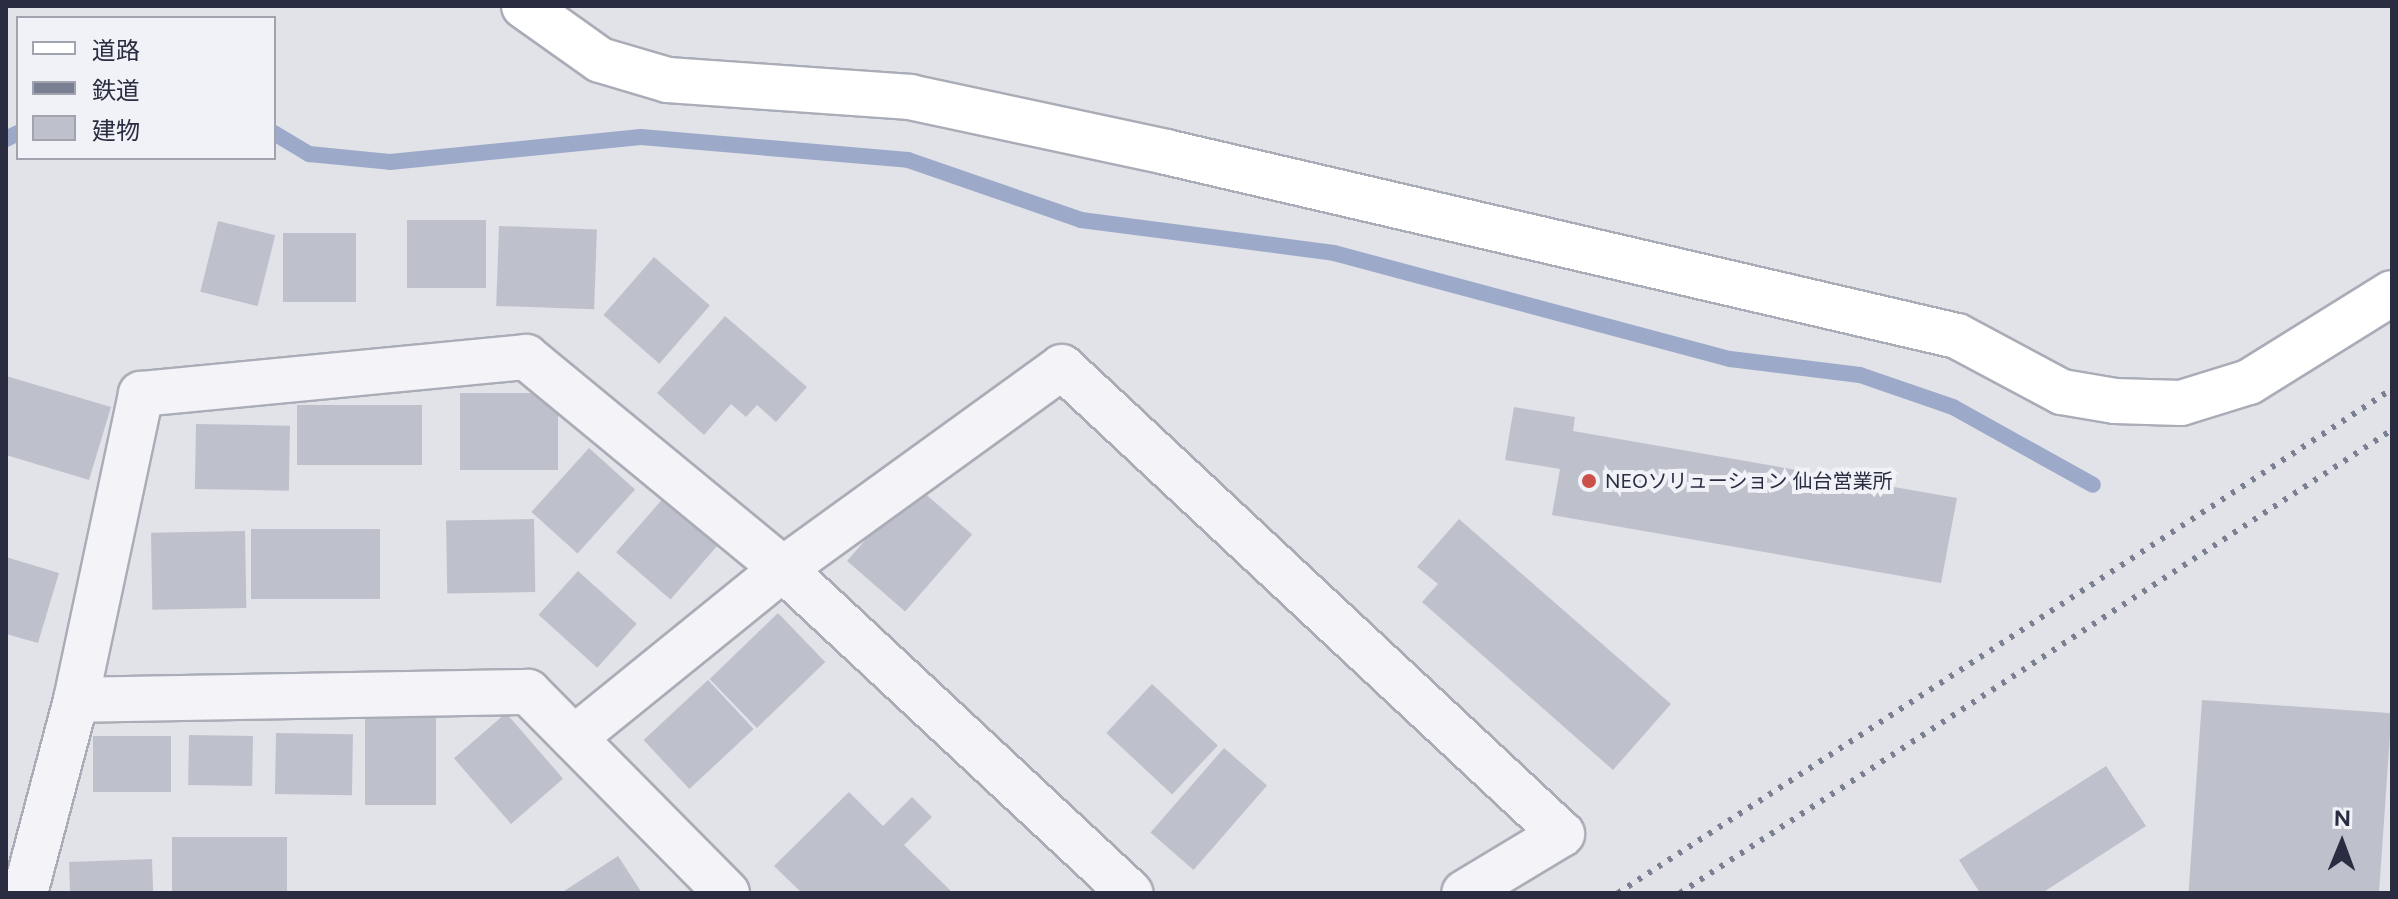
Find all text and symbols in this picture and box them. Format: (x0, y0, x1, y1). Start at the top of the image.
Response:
legend (16, 16, 276, 160)
text: 道路 (92, 36, 140, 65)
text: 鉄道 (92, 76, 140, 105)
text: 建物 (92, 116, 140, 145)
place label: NEOソリューション 仙台営業所 (1605, 469, 1893, 493)
marker: NEOソリューション 仙台営業所 (1580, 472, 1598, 490)
north arrow (2302, 803, 2382, 883)
text: N (2334, 805, 2351, 832)

